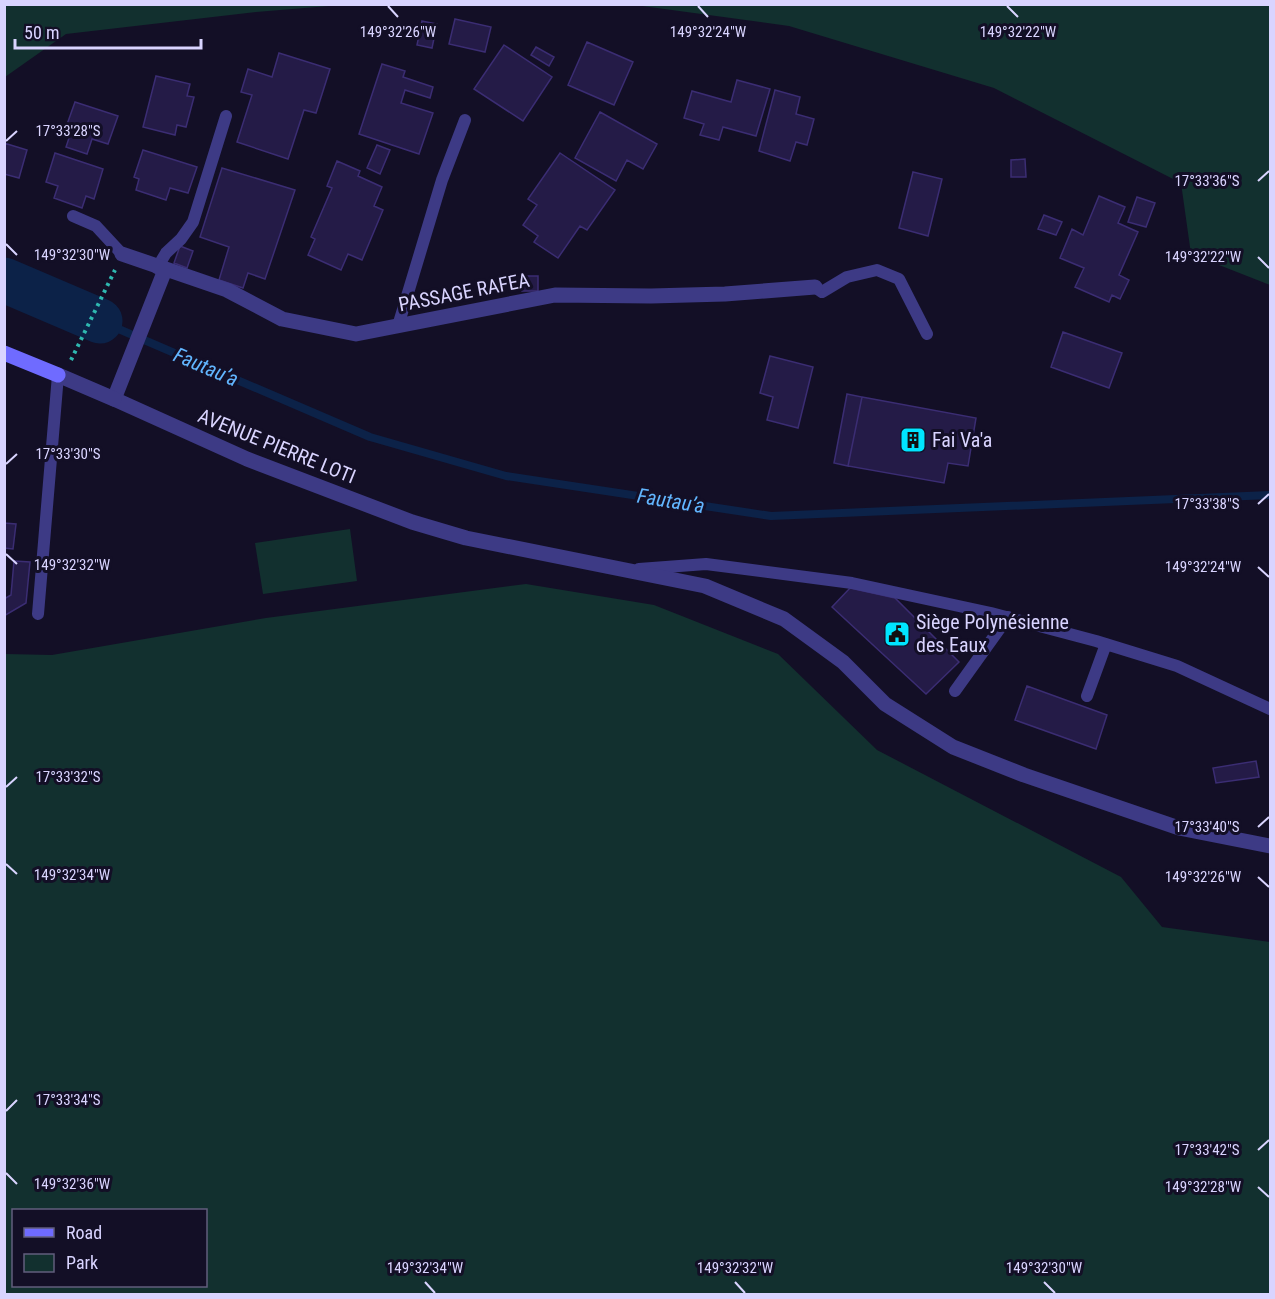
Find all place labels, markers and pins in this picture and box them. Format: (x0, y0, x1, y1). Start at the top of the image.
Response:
building icon: Fai Va'a (898, 425, 928, 455)
place label: Fai Va'a (932, 428, 992, 452)
place label: Siège Polynésienne des Eaux (916, 610, 1069, 657)
public building icon: Siège Polynésienne des Eaux (882, 619, 912, 649)

